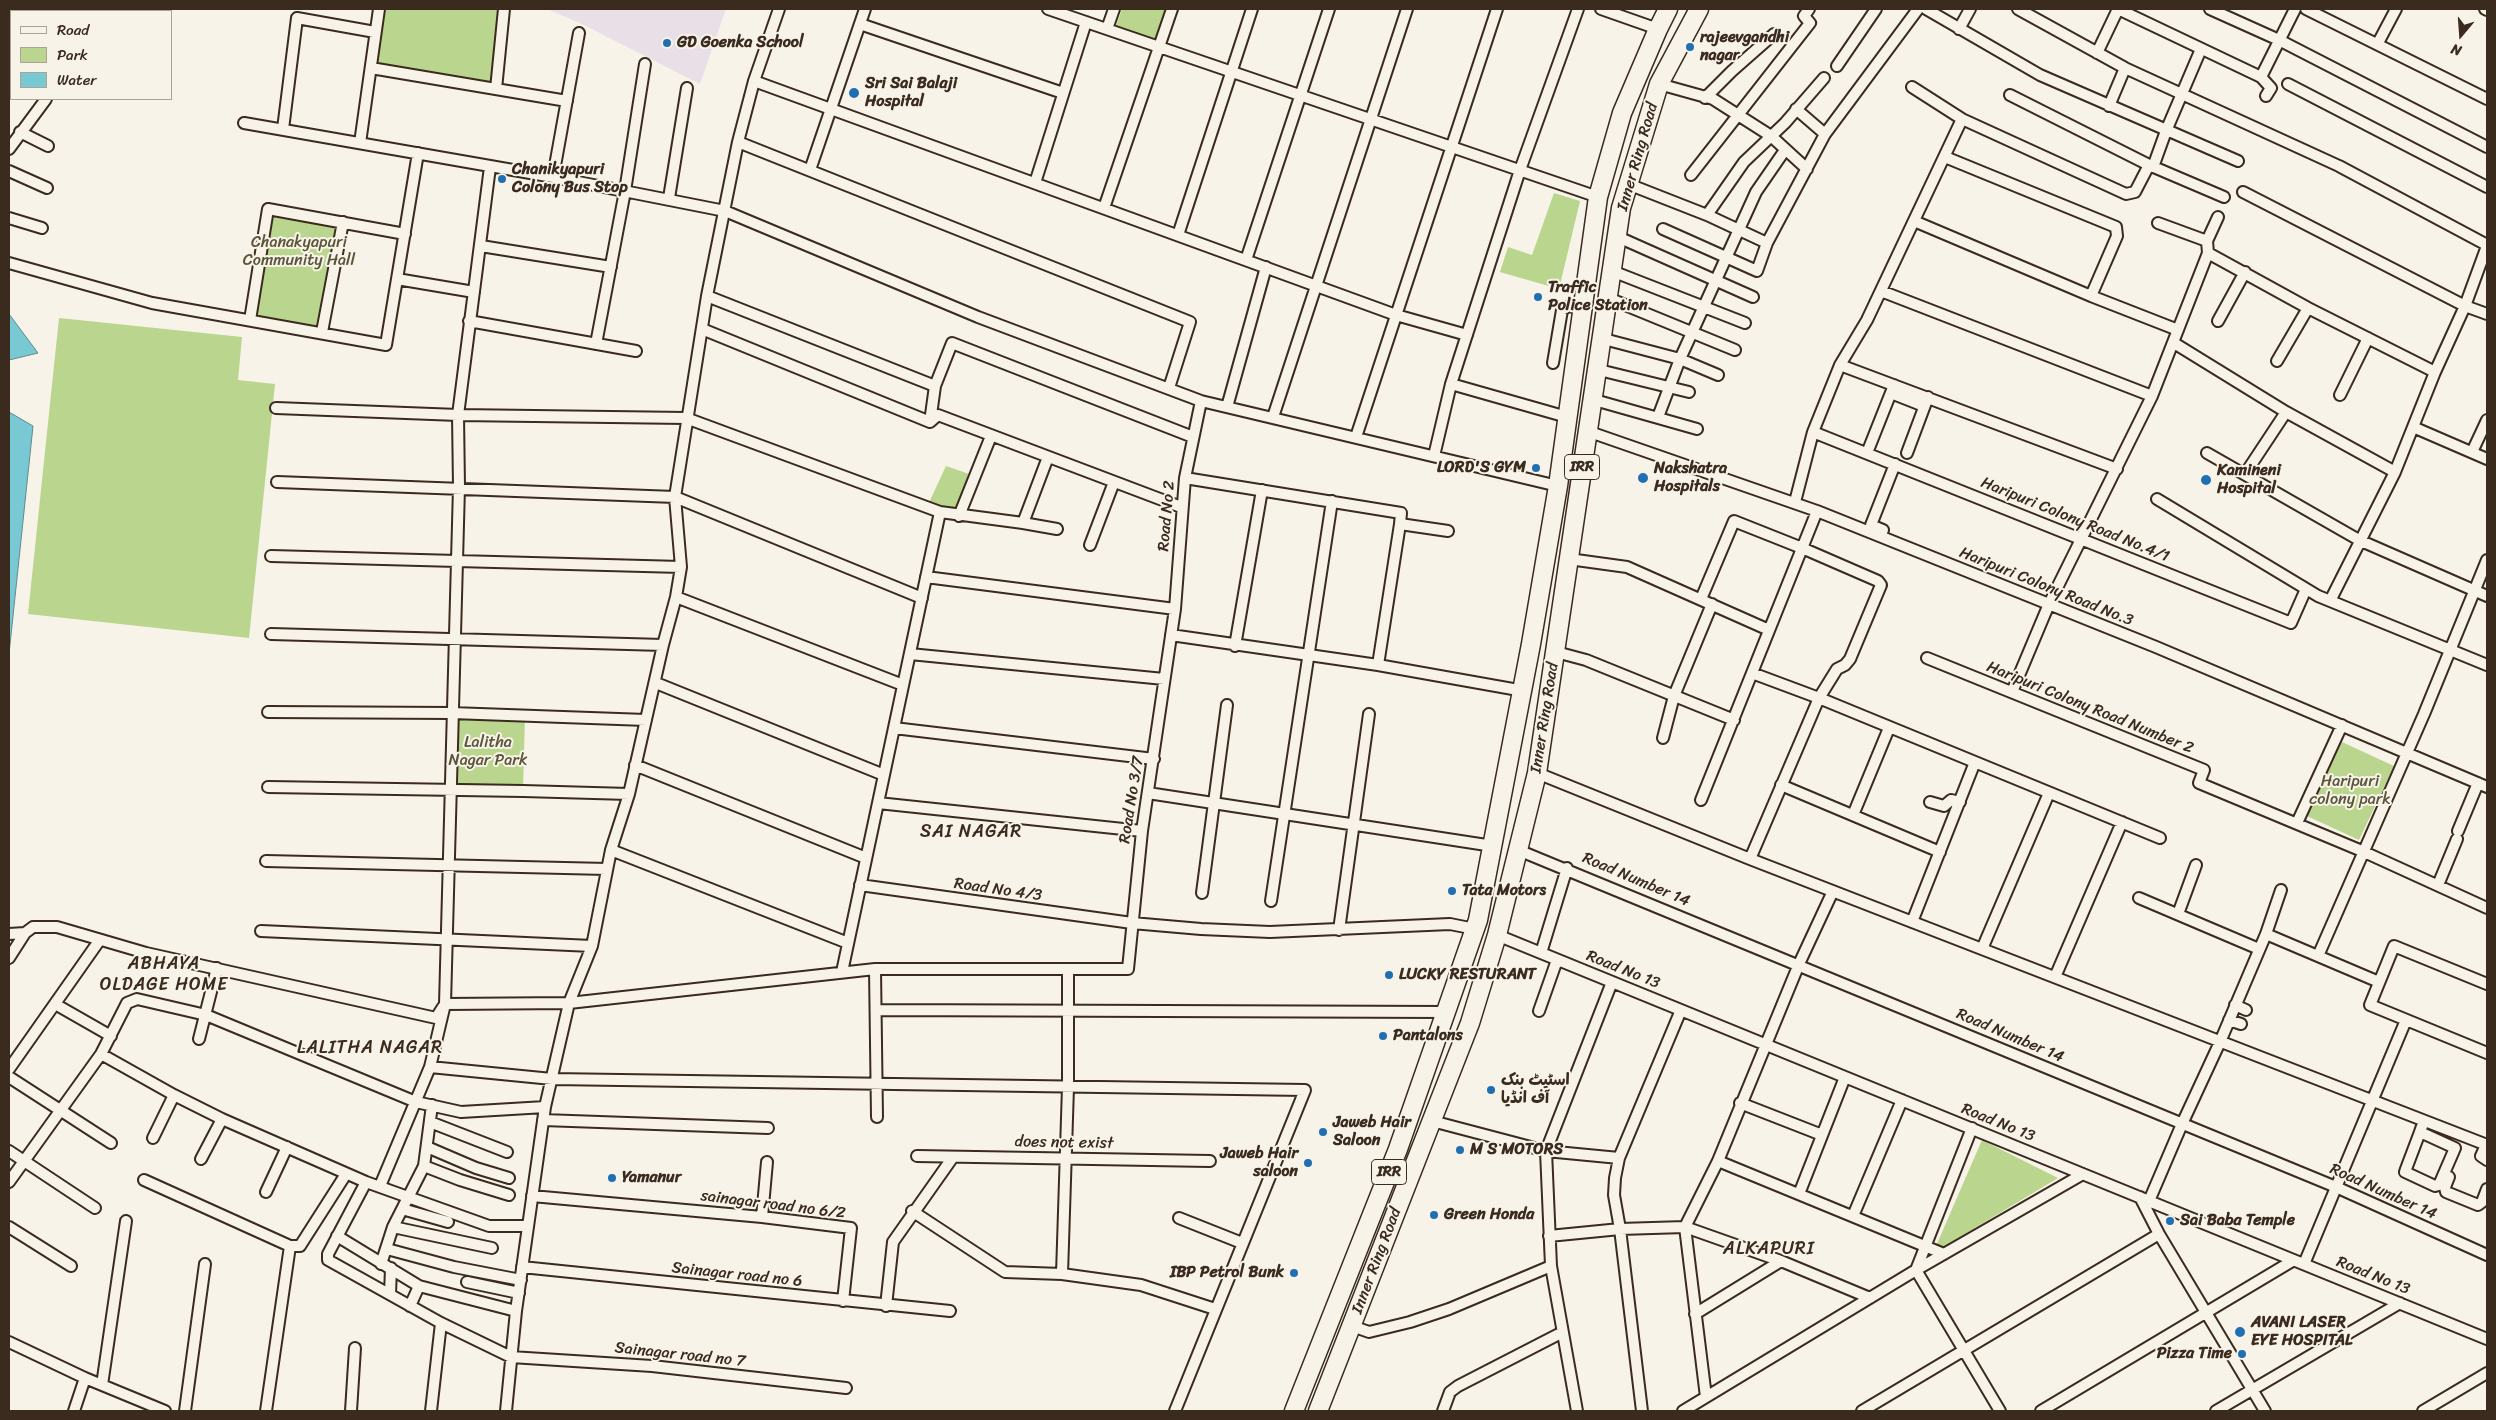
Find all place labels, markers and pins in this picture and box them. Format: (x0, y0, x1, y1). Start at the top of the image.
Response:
place label: rajeevgandhi nagar (1700, 28, 1789, 66)
place label: GD Goenka School (677, 33, 804, 53)
marker: GD Goenka School (661, 37, 673, 49)
marker: rajeevgandhi nagar (1684, 41, 1696, 53)
place label: Sri Sai Balaji Hospital (865, 74, 957, 112)
marker: Sri Sai Balaji Hospital (847, 86, 861, 100)
place label: Chanikyapuri Colony Bus Stop (512, 160, 628, 198)
marker: Chanikyapuri Colony Bus Stop (496, 173, 508, 185)
place label: Traffic Police Station (1548, 278, 1648, 316)
marker: Traffic Police Station (1532, 291, 1544, 303)
place label: LORD'S GYM (1437, 458, 1526, 478)
place label: Nakshatra Hospitals (1654, 459, 1727, 497)
place label: Kamineni Hospital (2217, 461, 2281, 499)
marker: LORD'S GYM (1530, 462, 1542, 474)
marker: Nakshatra Hospitals (1636, 471, 1650, 485)
marker: Kamineni Hospital (2199, 473, 2213, 487)
place label: Tata Motors (1462, 881, 1546, 901)
marker: Tata Motors (1446, 885, 1458, 897)
place label: LUCKY RESTURANT (1399, 965, 1536, 985)
marker: LUCKY RESTURANT (1383, 969, 1395, 981)
place label: Pantalons (1393, 1026, 1463, 1046)
marker: Pantalons (1377, 1030, 1389, 1042)
place label: اسٹیٹ بنک آف انڈیا (1501, 1071, 1570, 1109)
marker: اسٹیٹ بنک آف انڈیا (1485, 1084, 1497, 1096)
place label: Jaweb Hair Saloon (1333, 1113, 1411, 1151)
marker: Jaweb Hair Saloon (1317, 1126, 1329, 1138)
place label: M S MOTORS (1470, 1140, 1563, 1160)
place label: Jaweb Hair saloon (1220, 1144, 1298, 1182)
marker: M S MOTORS (1454, 1144, 1466, 1156)
marker: Jaweb Hair saloon (1302, 1157, 1314, 1169)
place label: Yamanur (622, 1168, 681, 1188)
marker: Yamanur (606, 1172, 618, 1184)
place label: Green Honda (1444, 1205, 1534, 1225)
marker: Green Honda (1428, 1209, 1440, 1221)
place label: Sai Baba Temple (2180, 1211, 2295, 1231)
marker: Sai Baba Temple (2164, 1215, 2176, 1227)
place label: IBP Petrol Bunk (1170, 1263, 1284, 1283)
marker: IBP Petrol Bunk (1288, 1267, 1300, 1279)
place label: AVANI LASER EYE HOSPITAL (2251, 1313, 2352, 1351)
marker: AVANI LASER EYE HOSPITAL (2233, 1325, 2247, 1339)
place label: Pizza Time (2157, 1344, 2232, 1364)
marker: Pizza Time (2236, 1348, 2248, 1360)

